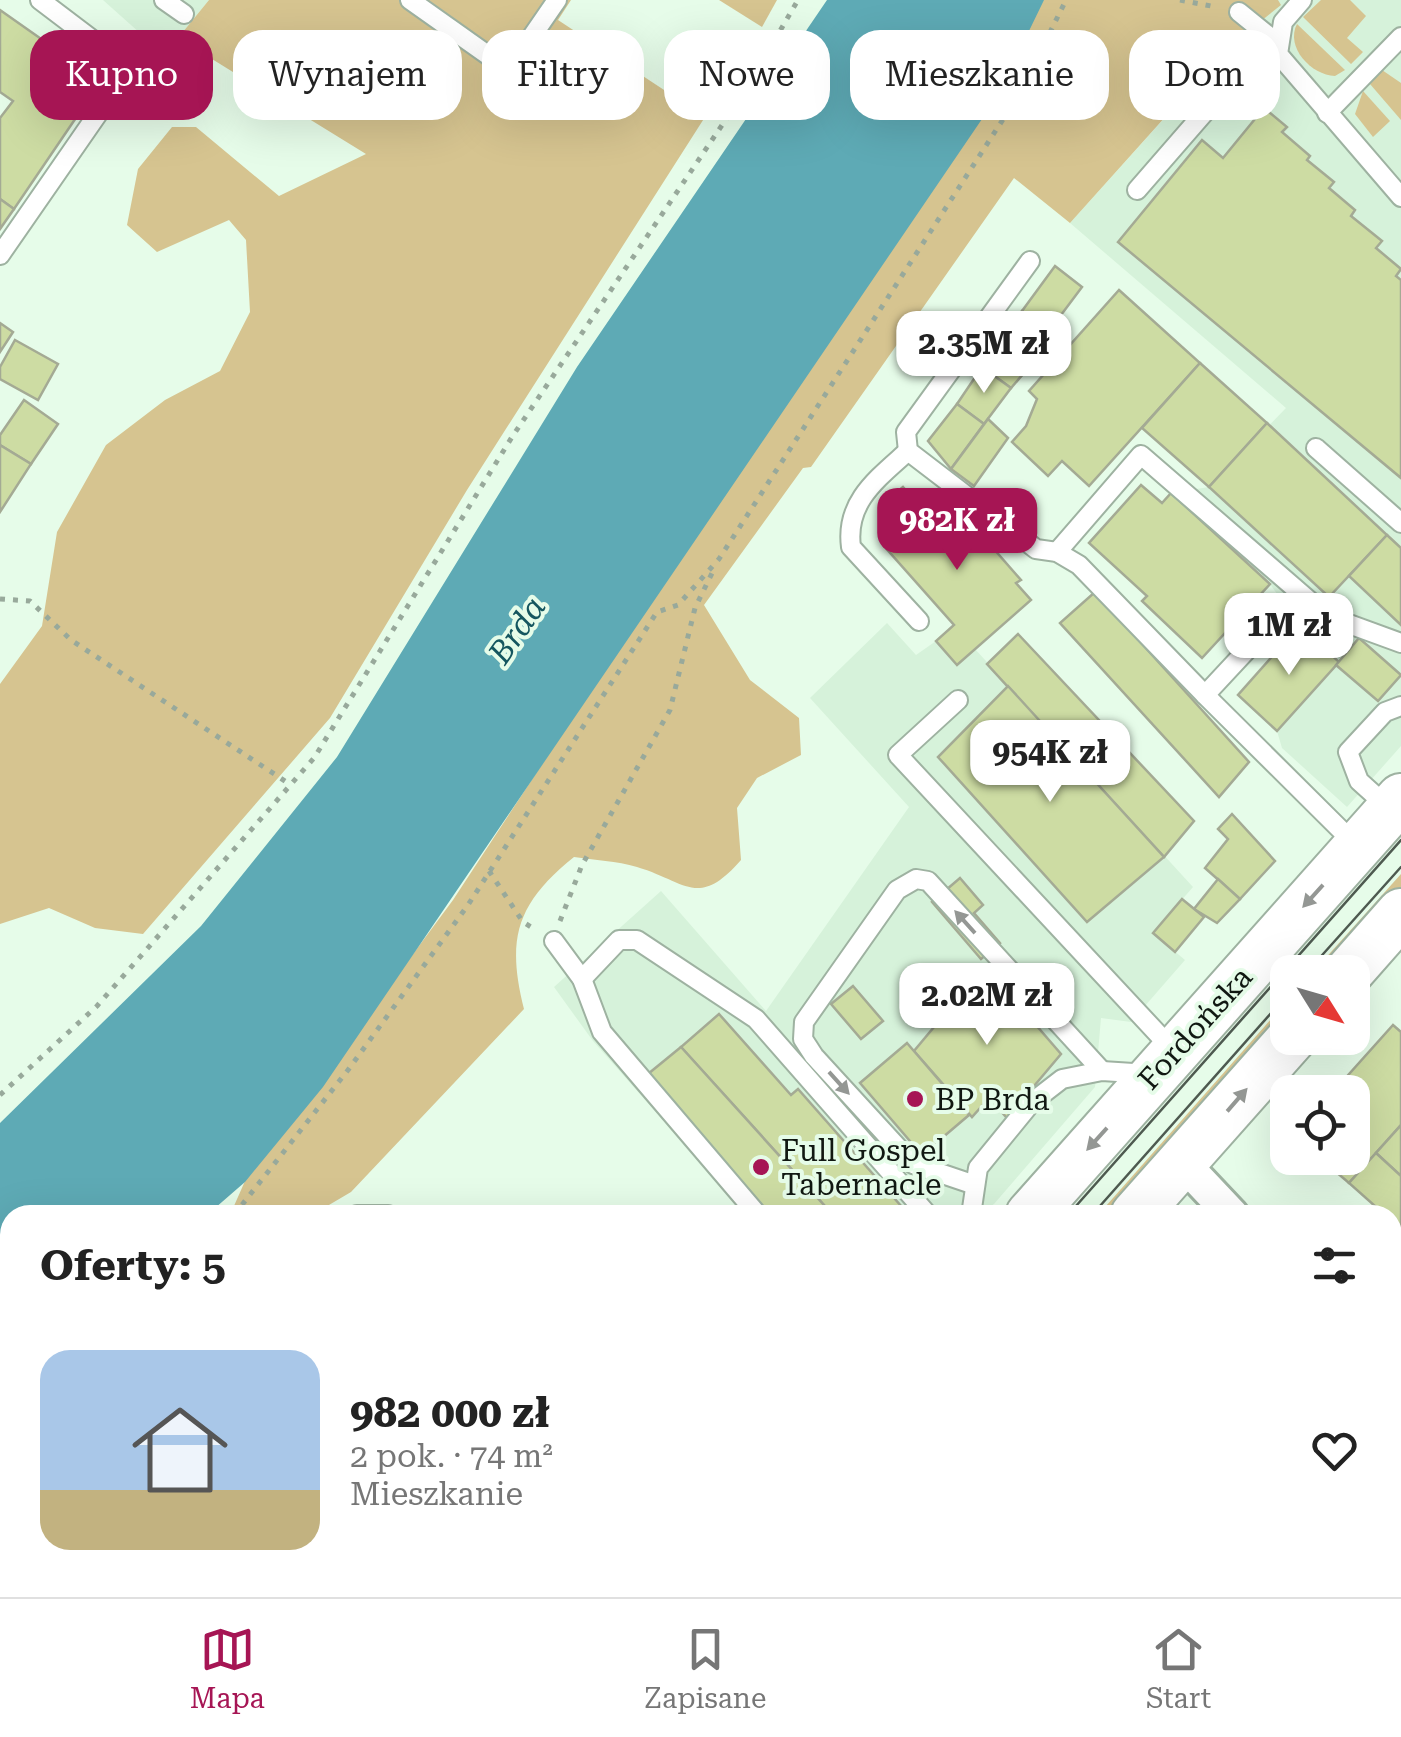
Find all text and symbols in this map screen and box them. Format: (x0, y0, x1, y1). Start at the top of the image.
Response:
chip: Kupno (30, 30, 213, 120)
chip: Wynajem (233, 30, 462, 120)
chip: Filtry (482, 30, 644, 120)
chip: Nowe (664, 30, 830, 120)
chip: Mieszkanie (850, 30, 1109, 120)
chip: Dom (1129, 30, 1280, 120)
pin: 2.35M zł (881, 311, 1087, 396)
text: 2.35M zł (918, 324, 1050, 362)
pin: 982K zł (865, 488, 1049, 573)
text: 982K zł (899, 501, 1015, 539)
water label: Brda (480, 589, 553, 672)
pin: 1M zł (1219, 593, 1359, 678)
text: 1M zł (1246, 606, 1332, 644)
pin: 954K zł (958, 720, 1142, 805)
text: 954K zł (992, 733, 1108, 771)
one-way arrow (1302, 883, 1324, 908)
one-way arrow (955, 910, 977, 935)
north arrow (1270, 955, 1370, 1055)
map controls (1270, 955, 1370, 1175)
street label: Fordońska (1131, 960, 1259, 1096)
pin: 2.02M zł (884, 963, 1090, 1048)
text: 2.02M zł (921, 976, 1053, 1014)
one-way arrow (827, 1071, 850, 1095)
button: locate (1270, 1075, 1370, 1175)
place label: BP Brda (935, 1082, 1050, 1117)
marker: BP Brda (904, 1088, 926, 1110)
one-way arrow (1225, 1088, 1247, 1113)
one-way arrow (1086, 1126, 1108, 1151)
place label: Full Gospel Tabernacle (781, 1133, 945, 1202)
marker: Full Gospel Tabernacle (750, 1156, 772, 1178)
icon: filters (1307, 1238, 1362, 1293)
text: Oferty: 5 (40, 1241, 226, 1290)
text: 982 000 zł (350, 1388, 550, 1437)
icon: home (120, 1390, 240, 1510)
icon: heart (1307, 1423, 1362, 1478)
text: 2 pok. · 74 m² (350, 1437, 553, 1475)
text: Mieszkanie (350, 1475, 523, 1513)
tab: Mapa (190, 1622, 265, 1715)
tab: Zapisane (644, 1622, 766, 1715)
tab: Start (1146, 1622, 1211, 1715)

